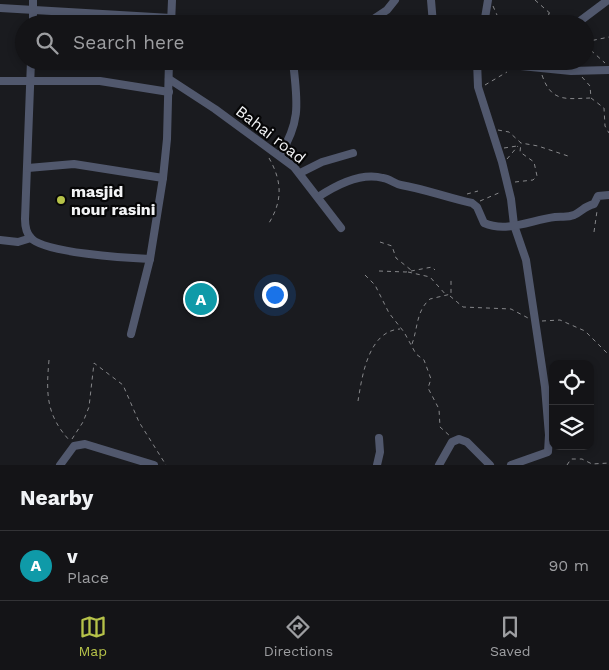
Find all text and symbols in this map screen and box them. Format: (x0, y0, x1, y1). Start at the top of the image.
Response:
search box (15, 15, 594, 70)
icon: search (33, 29, 61, 57)
text: Search here (73, 31, 184, 54)
street label: Bahai road (232, 101, 309, 167)
place label: masjid nour rasini (71, 182, 155, 219)
marker: masjid nour rasini (55, 194, 67, 206)
pin: A (185, 280, 217, 318)
your location (262, 282, 288, 308)
map controls (549, 360, 594, 450)
button: locate (549, 360, 594, 405)
button: layers (549, 405, 594, 450)
text: Nearby (20, 485, 93, 510)
text: v (67, 545, 78, 568)
text: A (31, 556, 41, 575)
text: 90 m (548, 556, 589, 575)
text: Place (67, 568, 109, 587)
tab: Map (78, 613, 107, 659)
tab: Directions (264, 613, 333, 659)
tab: Saved (490, 613, 531, 659)

